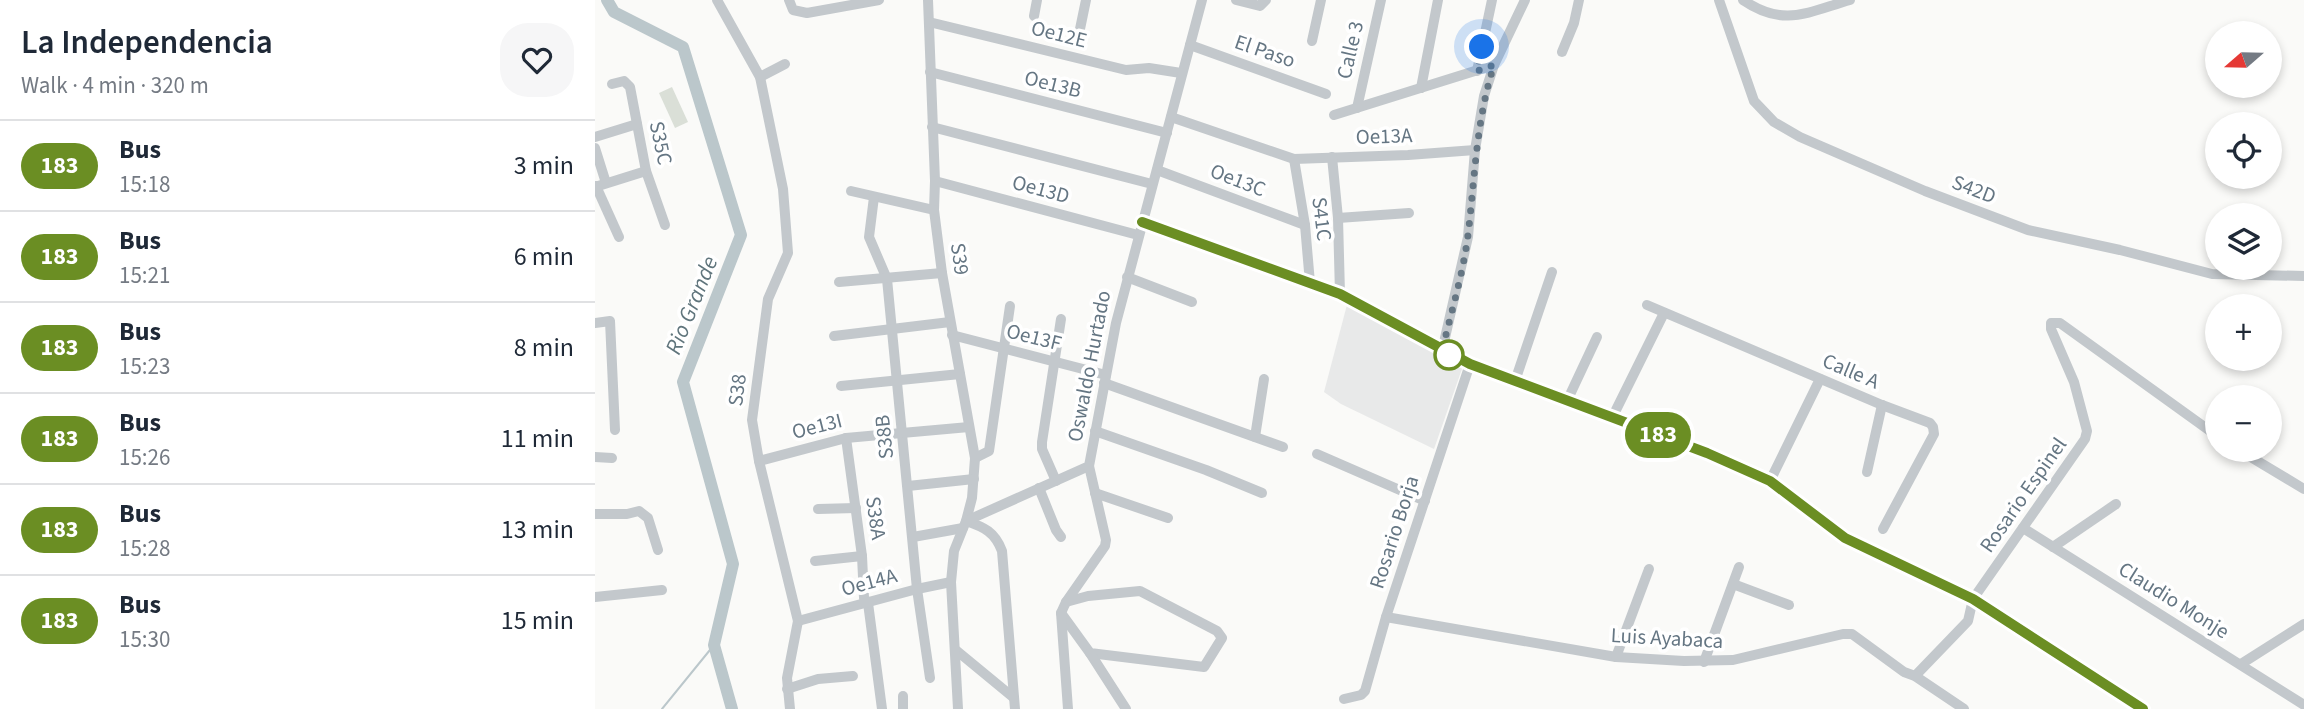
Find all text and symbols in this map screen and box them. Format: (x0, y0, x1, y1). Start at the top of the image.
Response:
street label: Oe12E (1028, 13, 1090, 55)
street label: Calle 3 (1329, 18, 1371, 82)
text: La Independencia (21, 19, 273, 66)
north arrow (2205, 21, 2282, 98)
map controls (2205, 21, 2282, 462)
button: heart (500, 23, 574, 97)
street label: El Paso (1231, 27, 1299, 75)
your location (1464, 29, 1499, 64)
street label: Oe13B (1021, 62, 1085, 106)
text: Walk · 4 min · 320 m (21, 69, 209, 102)
button: locate (2205, 112, 2282, 189)
street label: S35C (642, 118, 680, 168)
street label: Oe13A (1355, 120, 1413, 152)
text: Bus (119, 131, 161, 168)
text: 3 min (514, 147, 574, 184)
text: 183 (40, 148, 79, 183)
street label: Oe13C (1206, 156, 1270, 204)
street label: Oe13D (1009, 167, 1073, 211)
street label: S42D (1948, 167, 2000, 211)
text: 15:18 (119, 168, 170, 201)
street label: S41C (1304, 195, 1340, 243)
button: layers (2205, 203, 2282, 280)
text: Bus (119, 222, 161, 259)
text: 6 min (514, 238, 574, 275)
text: 183 (40, 239, 79, 274)
street label: S39 (943, 241, 977, 277)
water label: Rio Grande (657, 251, 726, 359)
text: 15:21 (119, 259, 170, 292)
street label: Oswaldo Hurtado (1060, 288, 1118, 444)
button: + (2205, 294, 2282, 371)
text: Bus (119, 313, 161, 350)
street label: Oe13F (1003, 316, 1065, 358)
text: 8 min (514, 329, 574, 366)
text: 183 (40, 330, 79, 365)
unlabelled marker (1434, 340, 1464, 370)
street label: Calle A (1818, 346, 1885, 397)
text: 15:23 (119, 350, 170, 383)
street label: S38 (720, 372, 754, 408)
button: − (2205, 385, 2282, 462)
text: Bus (119, 404, 161, 441)
street label: Oe13I (789, 405, 845, 447)
line badge: 183 (1618, 412, 1698, 458)
street label: S38B (867, 413, 901, 461)
text: 183 (1639, 417, 1677, 452)
text: 11 min (501, 420, 574, 457)
text: 183 (40, 421, 79, 456)
street label: Rosario Espinel (1972, 431, 2074, 559)
text: 15:26 (119, 441, 170, 474)
street label: Rosario Borja (1362, 472, 1426, 592)
street label: S38A (858, 494, 894, 542)
text: Bus (119, 495, 161, 532)
text: 13 min (501, 511, 574, 548)
text: 183 (40, 512, 79, 547)
text: 15:28 (119, 532, 170, 565)
street label: Claudio Monje (2113, 554, 2235, 646)
street label: Oe14A (838, 560, 901, 604)
text: Bus (119, 586, 161, 623)
text: 15 min (501, 602, 574, 639)
text: 183 (40, 603, 79, 638)
street label: Luis Ayabaca (1610, 620, 1724, 656)
text: 15:30 (119, 623, 170, 656)

